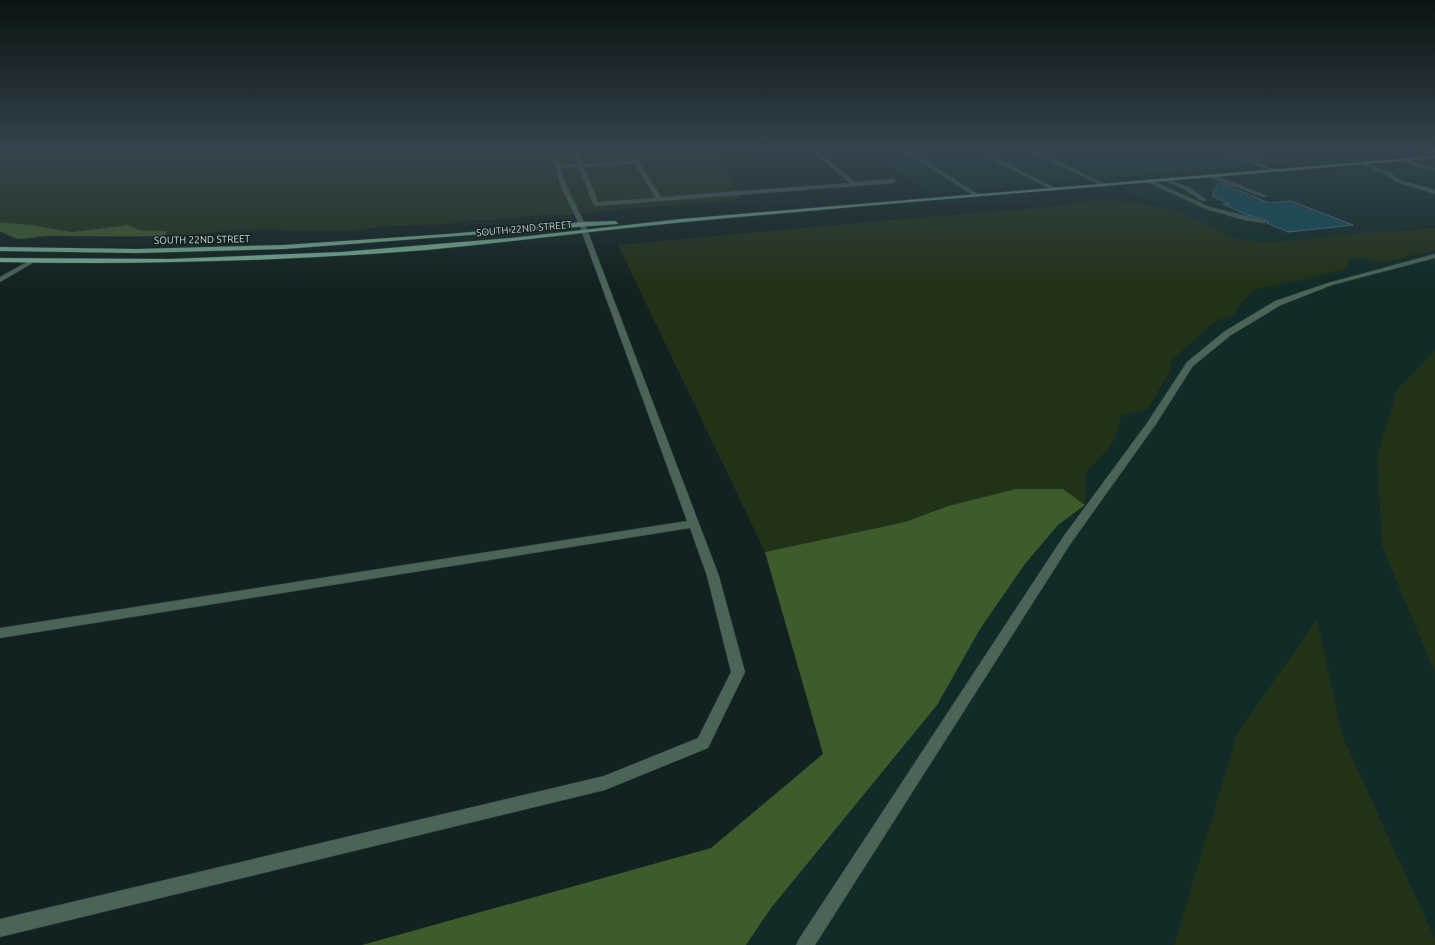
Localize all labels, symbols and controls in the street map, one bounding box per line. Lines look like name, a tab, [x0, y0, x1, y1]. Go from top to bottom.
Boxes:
street label: SOUTH 22ND STREET	[476, 219, 573, 238]
street label: SOUTH 22ND STREET	[154, 233, 251, 246]

